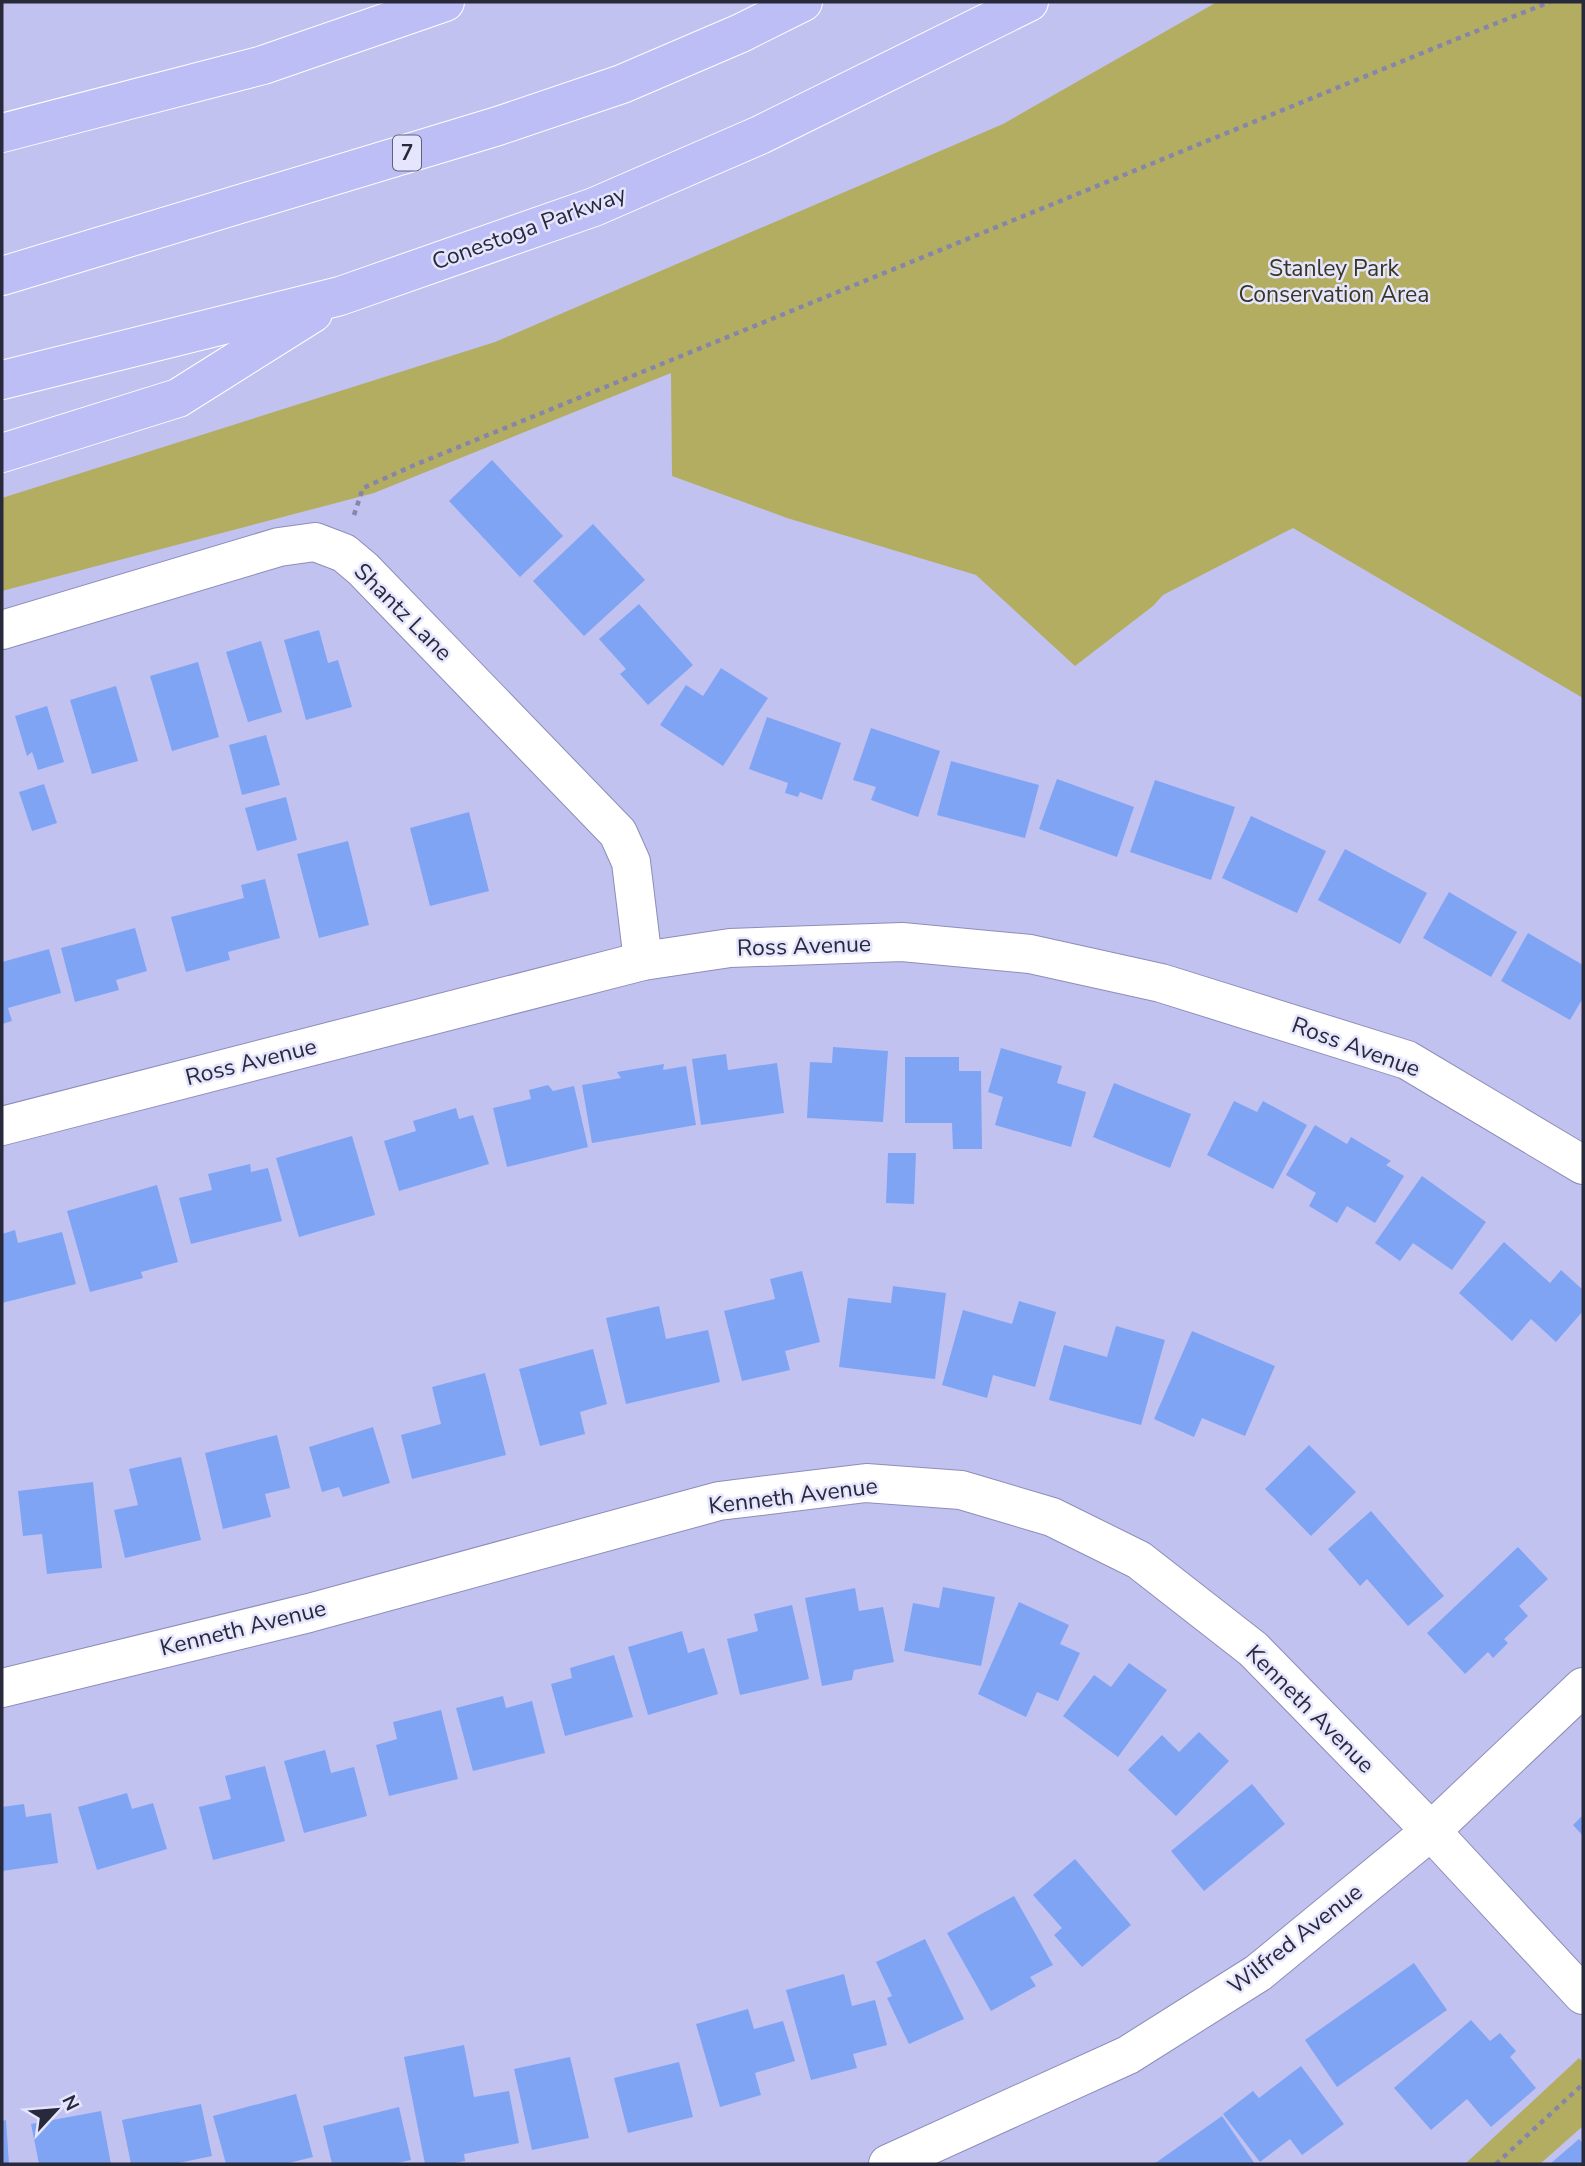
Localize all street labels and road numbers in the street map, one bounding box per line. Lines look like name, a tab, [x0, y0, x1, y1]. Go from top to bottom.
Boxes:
road number: 7	[393, 136, 421, 170]
street label: Conestoga Parkway	[428, 178, 631, 278]
street label: Shantz Lane	[347, 556, 459, 668]
street label: Ross Avenue	[736, 928, 872, 964]
street label: Ross Avenue	[1288, 1009, 1424, 1085]
street label: Ross Avenue	[182, 1031, 320, 1093]
street label: Kenneth Avenue	[707, 1470, 879, 1522]
street label: Kenneth Avenue	[157, 1592, 329, 1664]
street label: Kenneth Avenue	[1239, 1638, 1381, 1780]
street label: Wilfred Avenue	[1221, 1877, 1369, 2001]

